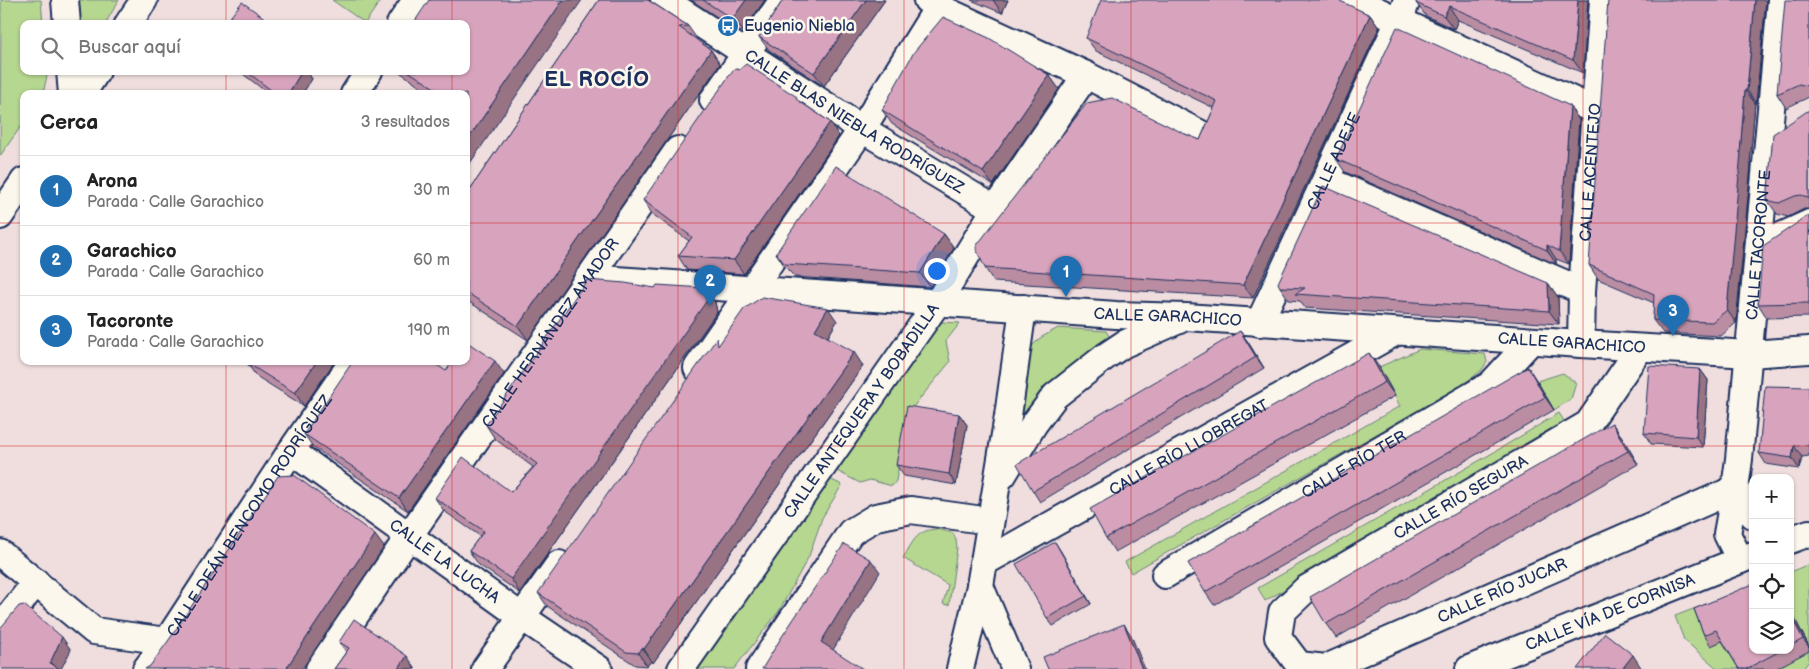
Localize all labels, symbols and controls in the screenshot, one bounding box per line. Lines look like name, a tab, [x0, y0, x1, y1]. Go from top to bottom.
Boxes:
bus stop icon: Eugenio Niebla	[716, 14, 740, 38]
place label: Eugenio Niebla	[744, 17, 855, 36]
search box	[20, 20, 470, 75]
icon: search	[38, 34, 66, 62]
text: Buscar aquí	[78, 36, 181, 59]
street label: CALLE BLAS NIEBLA RODRÍGUEZ	[741, 46, 968, 198]
district label: EL ROCÍO	[544, 65, 650, 92]
street label: CALLE ACENTEJO	[1576, 103, 1605, 242]
text: Cerca	[40, 110, 98, 135]
street label: CALLE ADEJE	[1303, 110, 1365, 213]
text: 3 resultados	[361, 113, 450, 132]
street label: CALLE TACORONTE	[1742, 169, 1775, 321]
text: Arona	[87, 170, 138, 193]
text: 1	[53, 181, 59, 200]
text: 30 m	[413, 181, 450, 200]
text: Parada · Calle Garachico	[87, 193, 264, 212]
street label: CALLE HERNÁNDEZ AMADOR	[478, 234, 623, 432]
text: Garachico	[87, 240, 177, 263]
text: 2	[51, 251, 61, 270]
text: 60 m	[413, 251, 450, 270]
pin: 1	[1050, 256, 1082, 297]
your location	[924, 258, 950, 284]
text: Parada · Calle Garachico	[87, 263, 264, 282]
pin: 2	[694, 265, 726, 306]
pin: 3	[1657, 295, 1689, 336]
street label: CALLE ANTEQUERA Y BOBADILLA	[780, 300, 944, 522]
street label: CALLE GARACHICO	[1093, 304, 1242, 330]
text: Tacoronte	[87, 310, 173, 333]
text: 3	[51, 321, 61, 340]
text: 190 m	[408, 321, 450, 340]
street label: CALLE GARACHICO	[1497, 329, 1646, 357]
text: Parada · Calle Garachico	[87, 333, 264, 352]
street label: CALLE DEÁN BENCOMO RODRÍGUEZ	[163, 391, 336, 640]
street label: CALLE RÍO LLOBREGAT	[1106, 395, 1272, 500]
street label: CALLE RÍO TER	[1298, 426, 1410, 503]
street label: CALLE RÍO SEGURA	[1390, 450, 1532, 544]
map controls	[1749, 474, 1794, 654]
button: +	[1749, 474, 1794, 519]
street label: CALLE LA LUCHA	[386, 515, 504, 608]
button: −	[1749, 519, 1794, 564]
street label: CALLE RÍO JUCAR	[1435, 554, 1570, 627]
button: locate	[1749, 564, 1794, 609]
street label: CALLE VÍA DE CORNISA	[1523, 570, 1698, 655]
button: layers	[1749, 609, 1794, 654]

